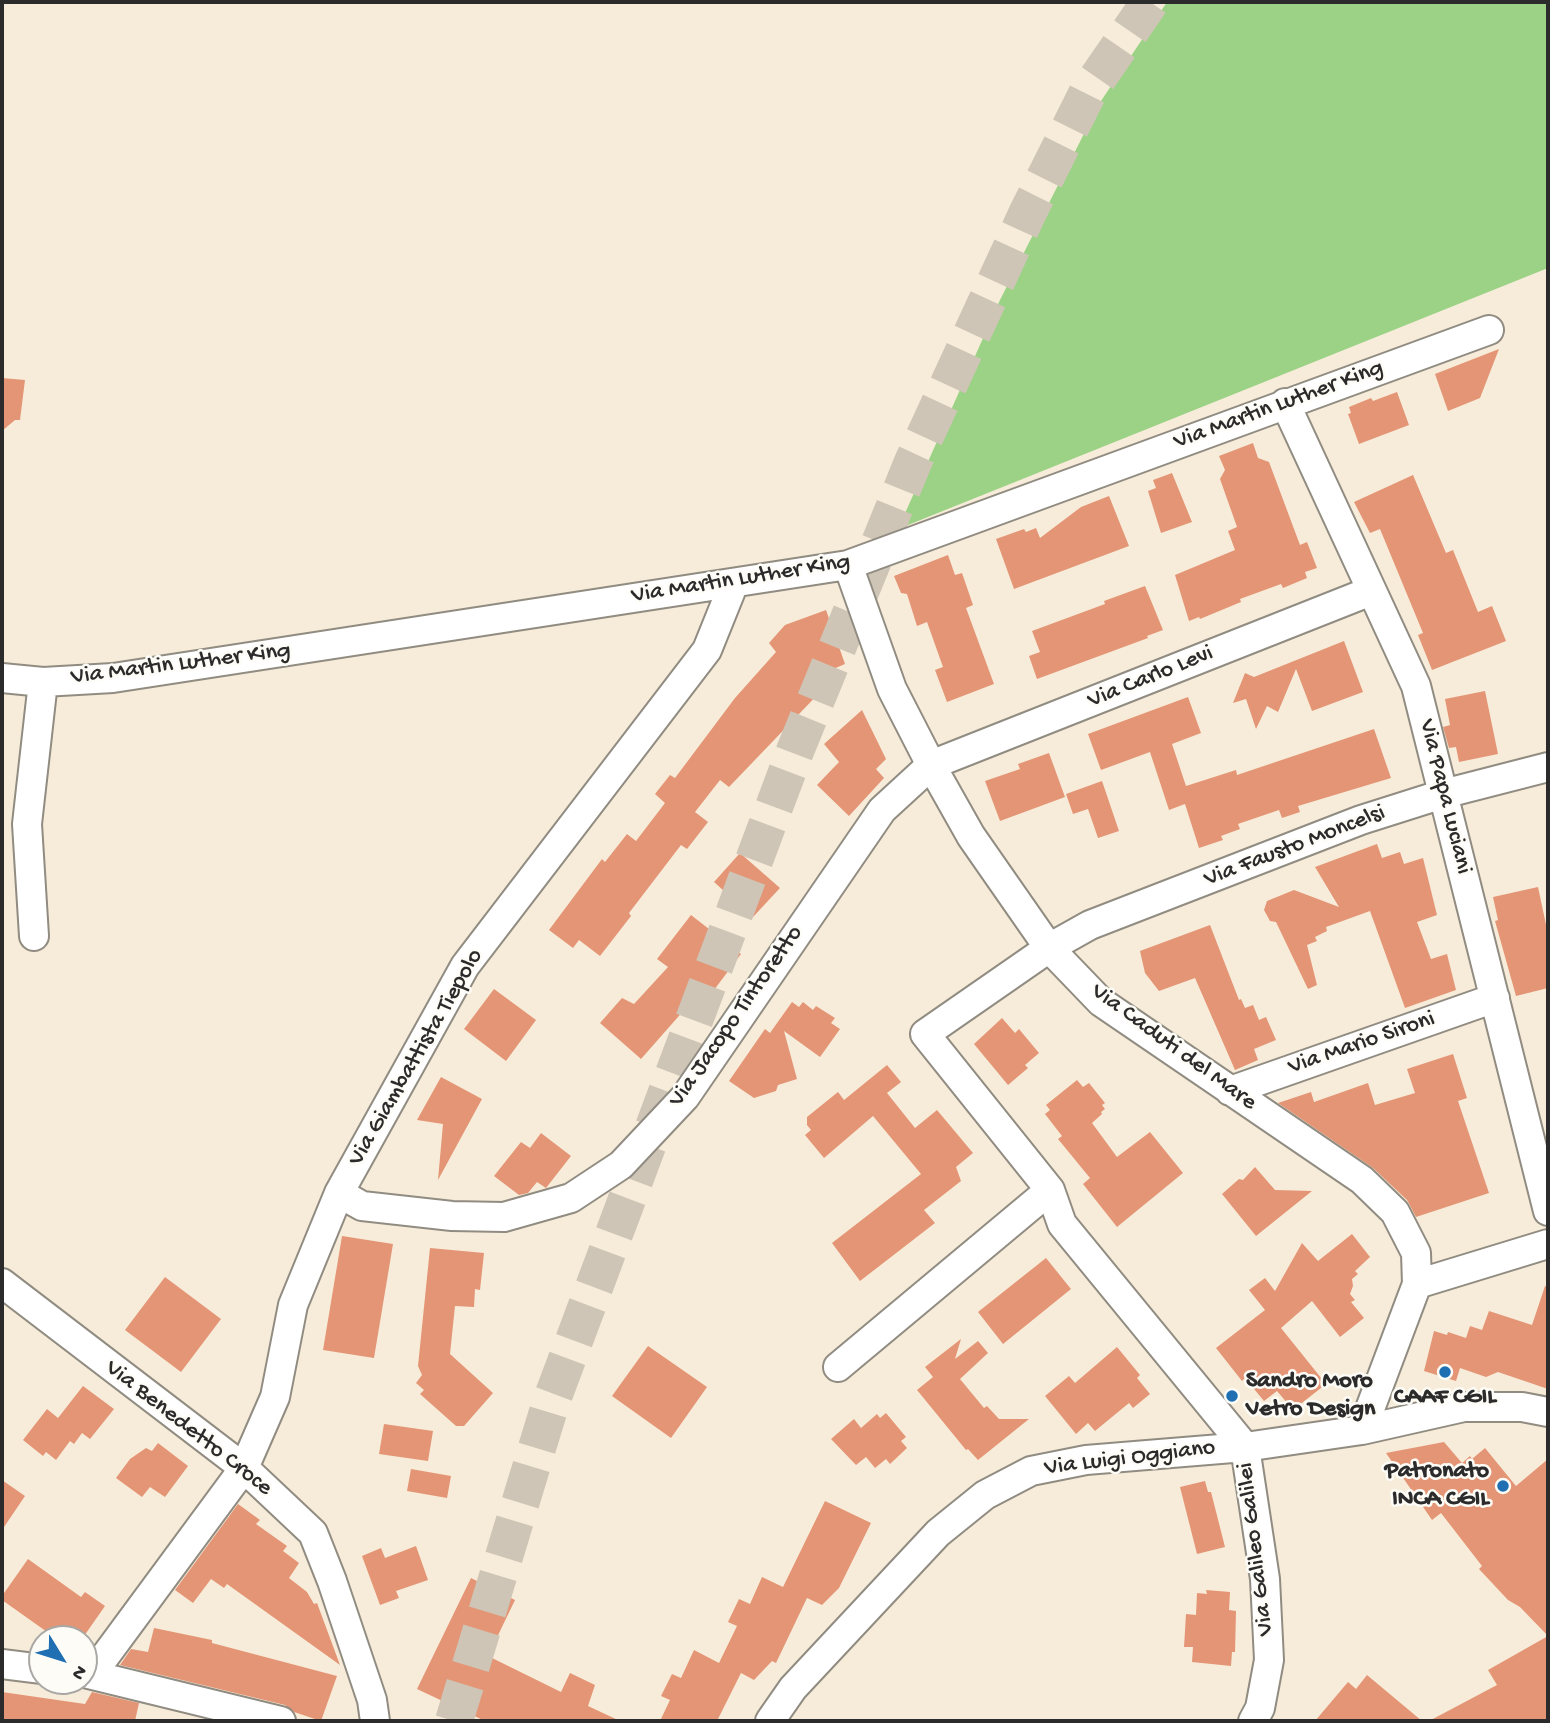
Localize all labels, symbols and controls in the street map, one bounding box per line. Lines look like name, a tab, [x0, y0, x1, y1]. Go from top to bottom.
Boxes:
street label: Via Martin Luther King	[1170, 355, 1388, 457]
street label: Via Martin Luther King	[630, 548, 852, 612]
street label: Via Martin Luther King	[70, 637, 292, 693]
street label: Via Carlo Levi	[1084, 640, 1218, 716]
street label: Via Papa Luciani	[1411, 717, 1477, 877]
street label: Via Fausto Moncelsi	[1200, 799, 1390, 895]
street label: Via Jacopo Tintoretto	[663, 921, 811, 1113]
street label: Via Giambattista Tiepolo	[343, 944, 491, 1172]
street label: Via Caduti del Mare	[1084, 978, 1262, 1118]
street label: Via Mario Sironi	[1285, 1005, 1439, 1083]
street label: Via Benedetto Croce	[98, 1355, 278, 1503]
marker: CAAF CGIL	[1437, 1364, 1453, 1380]
place label: Sandro Moro Vetro Design	[1246, 1368, 1375, 1424]
place label: CAAF CGIL	[1394, 1384, 1496, 1412]
marker: Sandro Moro Vetro Design	[1224, 1388, 1240, 1404]
street label: Via Luigi Oggiano	[1043, 1434, 1217, 1484]
place label: Patronato INCA CGIL	[1385, 1458, 1489, 1514]
street label: Via Galileo Galilei	[1232, 1461, 1282, 1637]
marker: Patronato INCA CGIL	[1495, 1478, 1511, 1494]
north arrow	[28, 1625, 98, 1695]
text: N	[65, 1660, 91, 1684]

